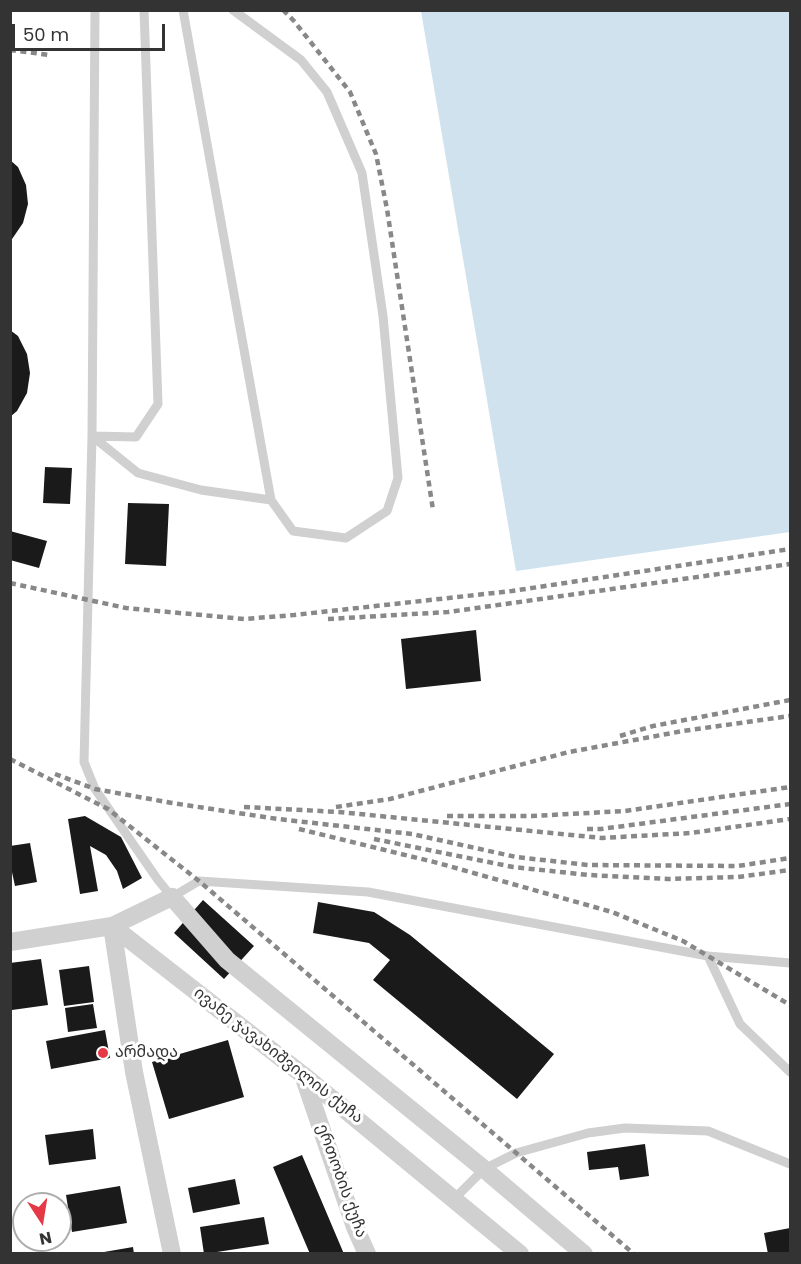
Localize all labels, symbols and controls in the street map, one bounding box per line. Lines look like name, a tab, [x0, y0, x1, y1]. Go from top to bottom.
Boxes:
scale bar	[15, 12, 168, 50]
text: 50 m	[23, 22, 69, 47]
street label: ივანე ჯავახიშვილის ქუჩა	[189, 984, 367, 1128]
place label: არმადა	[115, 1043, 178, 1063]
marker: არმადა	[96, 1046, 110, 1060]
street label: ერთობის ქუჩა	[312, 1122, 370, 1240]
north arrow	[12, 1192, 72, 1252]
text: N	[37, 1226, 54, 1251]

